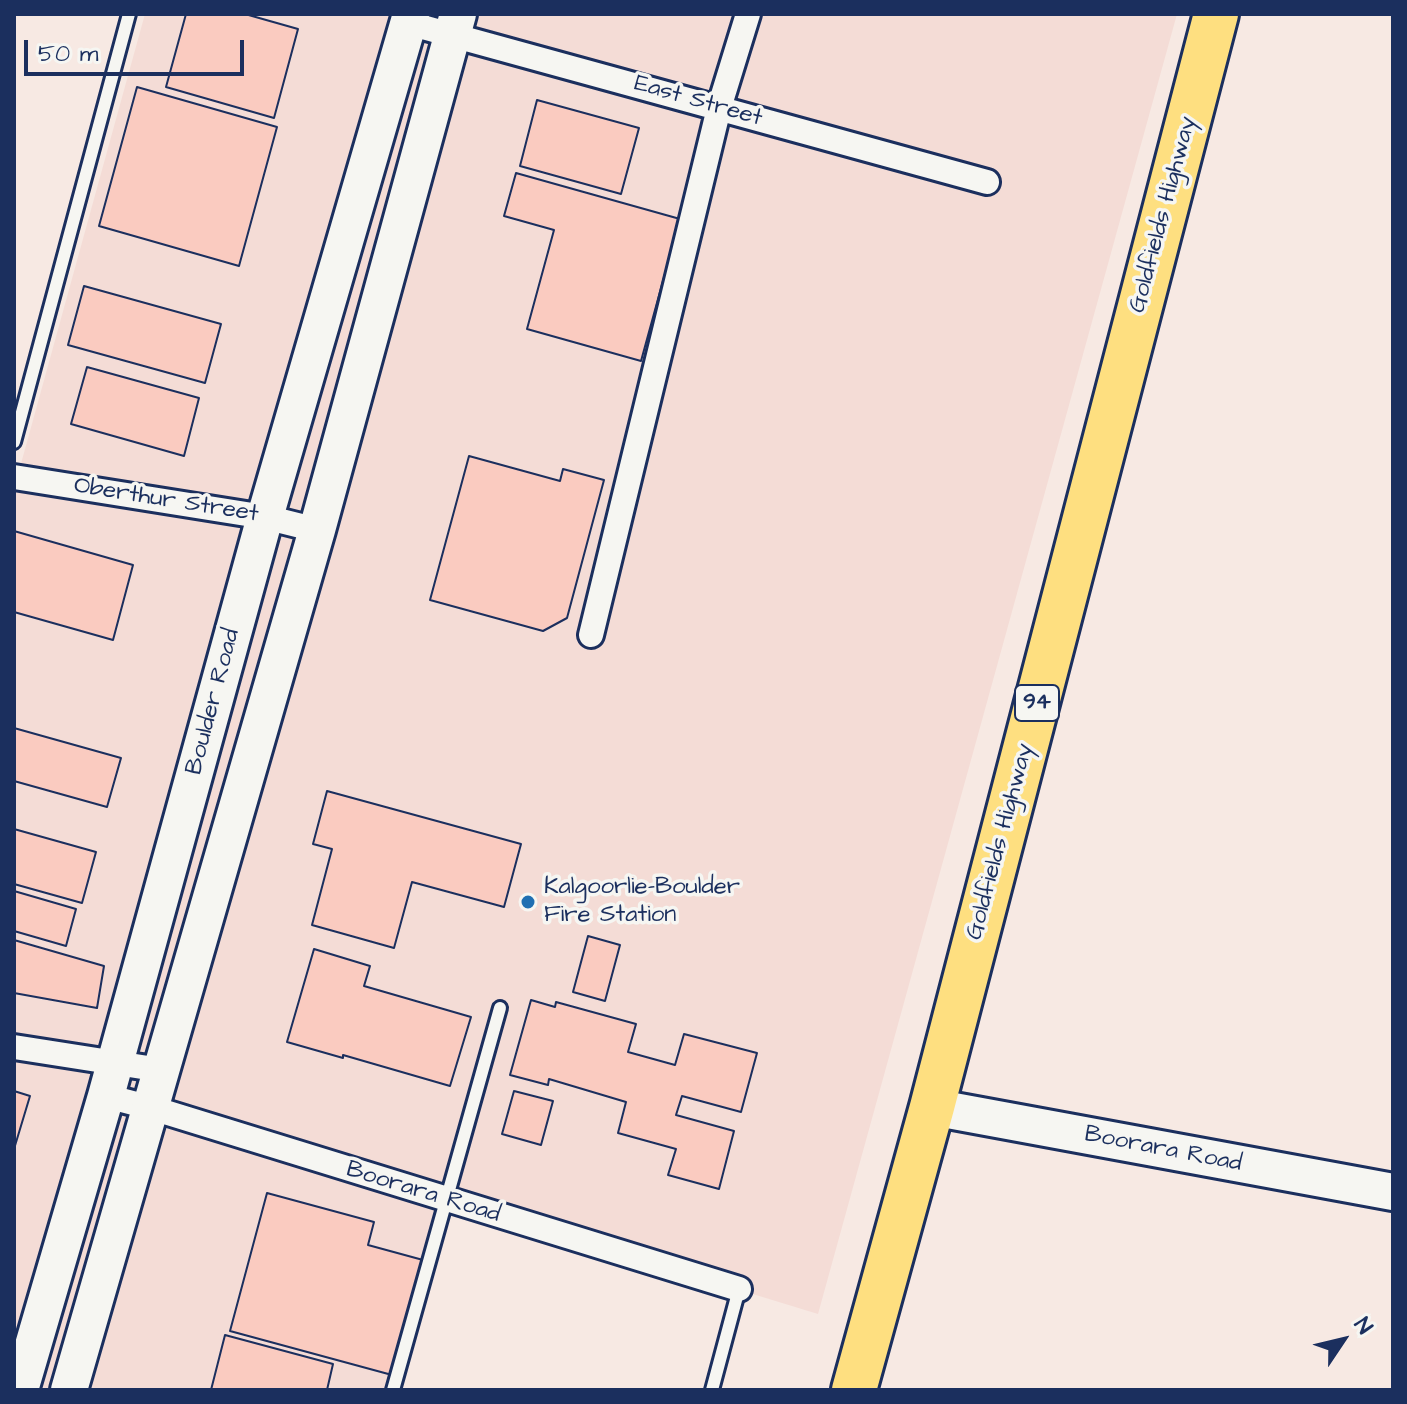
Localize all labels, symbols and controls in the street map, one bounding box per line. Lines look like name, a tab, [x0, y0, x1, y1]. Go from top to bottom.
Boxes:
scale bar	[28, 24, 248, 74]
text: 50 m	[38, 37, 98, 71]
street label: East Street	[631, 70, 765, 134]
street label: Goldfields Highway	[1124, 114, 1204, 316]
street label: Oberthur Street	[72, 472, 260, 530]
street label: Boulder Road	[181, 626, 247, 778]
road number: 94	[1015, 685, 1059, 721]
street label: Goldfields Highway	[961, 741, 1041, 943]
place label: Kalgoorlie-Boulder Fire Station	[544, 874, 740, 930]
marker: Kalgoorlie-Boulder Fire Station	[519, 893, 537, 911]
street label: Boorara Road	[1082, 1121, 1244, 1179]
street label: Boorara Road	[342, 1156, 504, 1230]
north arrow	[1303, 1300, 1383, 1380]
text: N	[1346, 1311, 1380, 1340]

